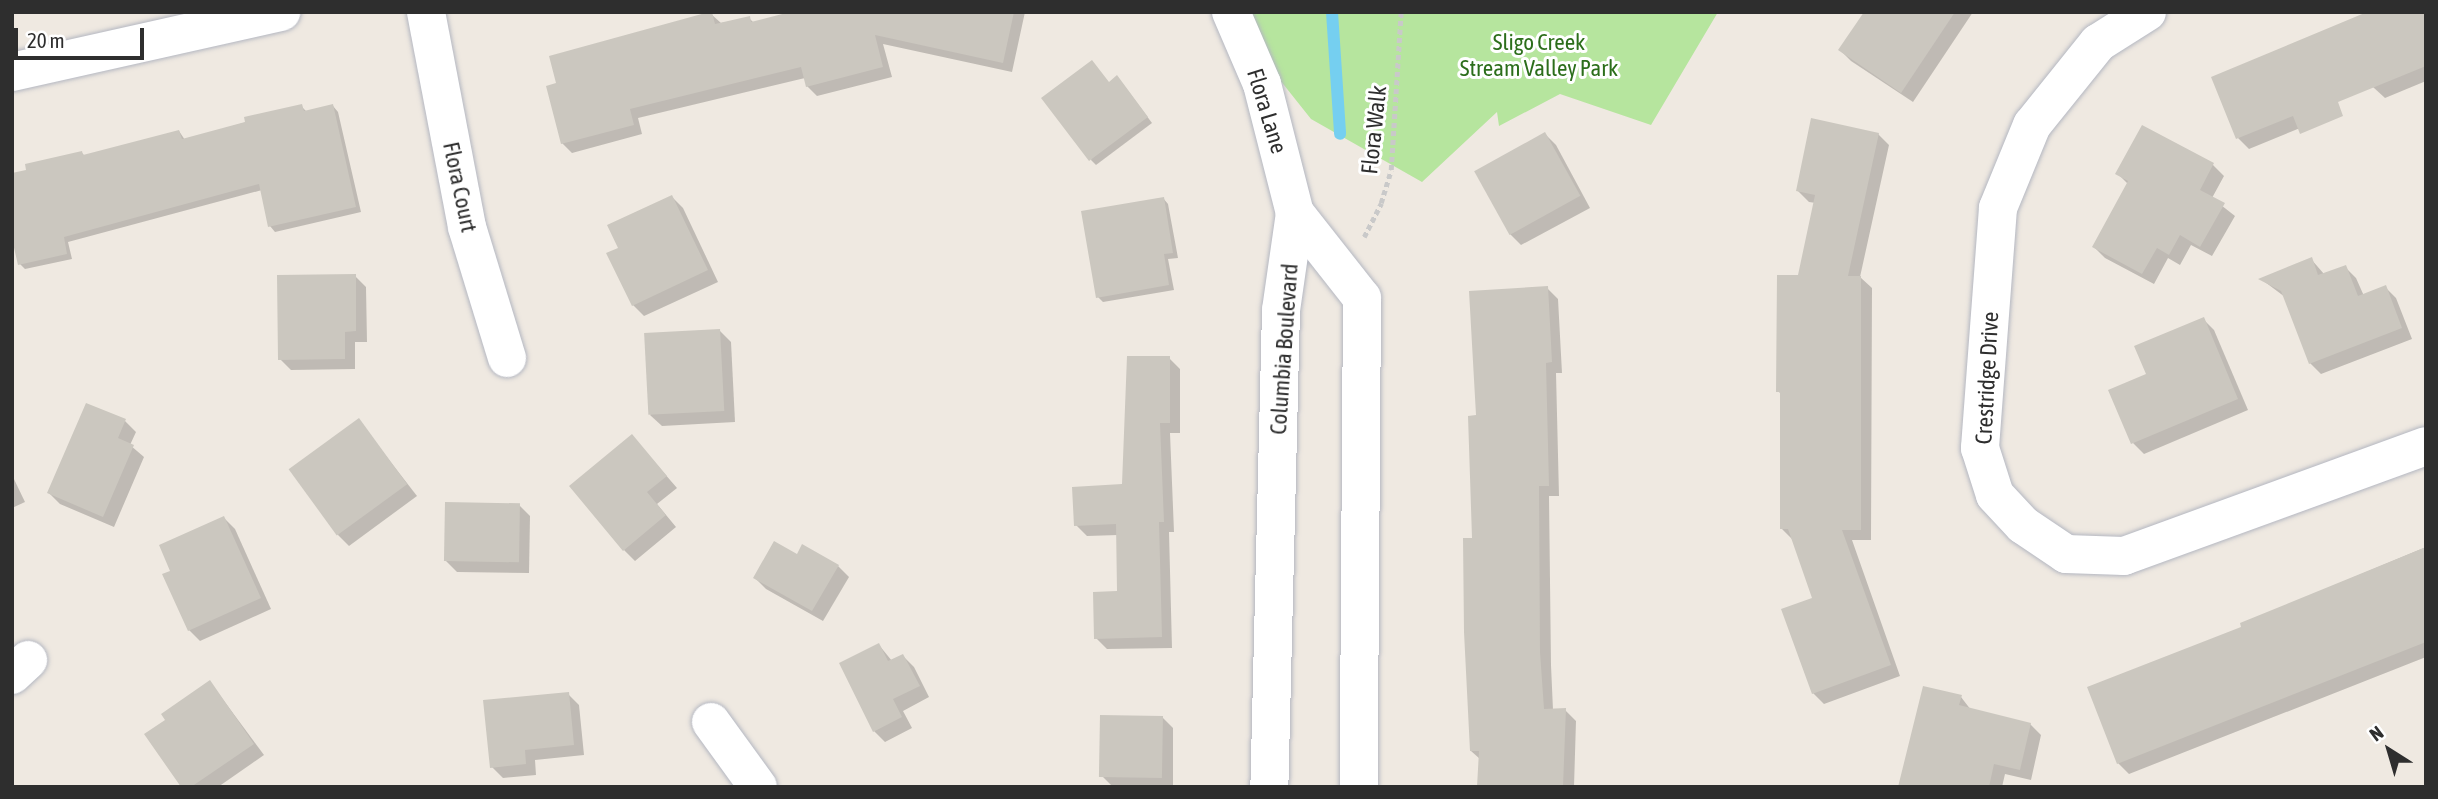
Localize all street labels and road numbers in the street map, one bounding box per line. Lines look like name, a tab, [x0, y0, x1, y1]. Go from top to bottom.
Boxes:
street label: Flora Lane	[1241, 65, 1293, 157]
street label: Flora Walk	[1356, 84, 1392, 176]
street label: Flora Court	[437, 139, 483, 235]
street label: Columbia Boulevard	[1264, 263, 1304, 435]
street label: Crestridge Drive	[1970, 311, 2004, 445]

